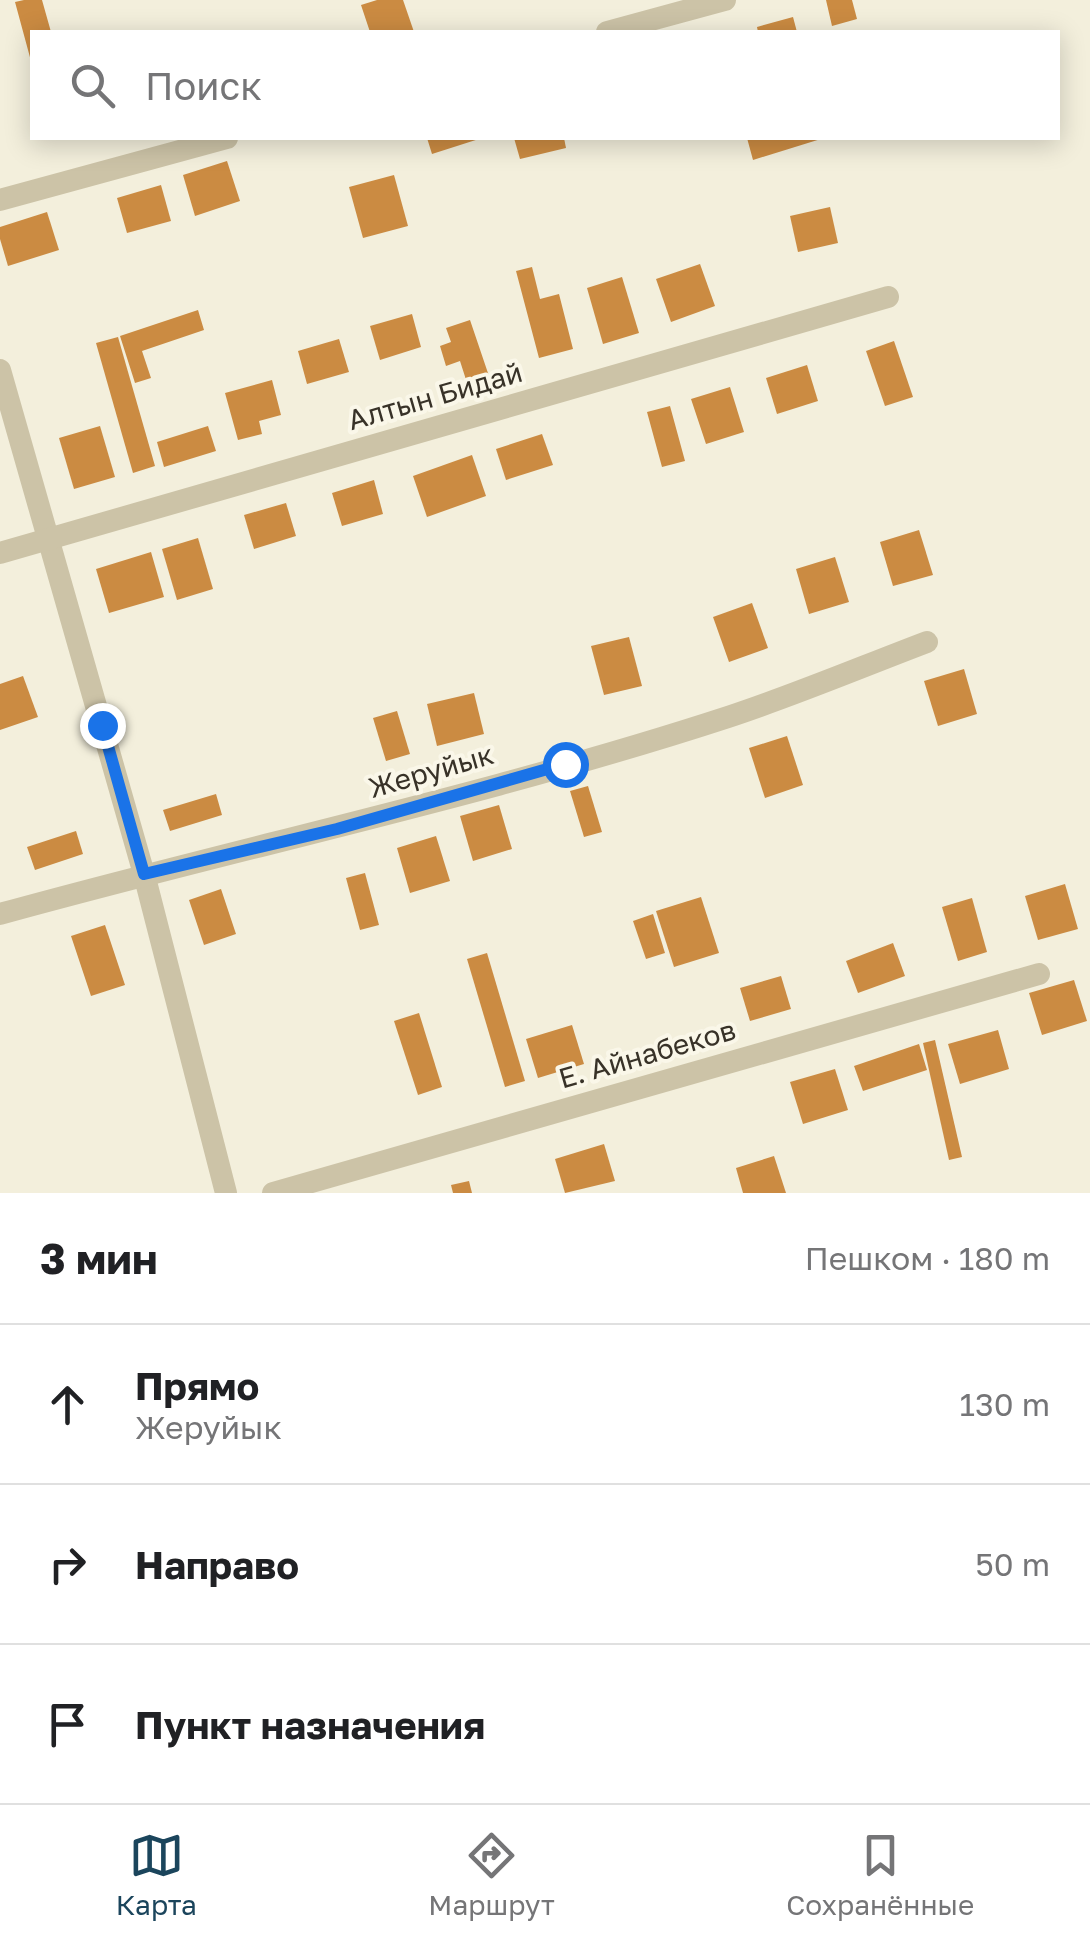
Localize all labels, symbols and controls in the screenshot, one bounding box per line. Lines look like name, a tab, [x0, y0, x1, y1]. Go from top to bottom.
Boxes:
search box	[30, 30, 1060, 140]
icon: search	[65, 58, 120, 113]
text: Поиск	[145, 63, 262, 108]
street label: Алтын Бидай	[344, 355, 526, 436]
route end	[80, 703, 126, 749]
street label: Жеруйык	[365, 737, 497, 804]
route start	[543, 742, 589, 788]
street label: Е. Айнабеков	[555, 1013, 739, 1095]
text: 3 мин	[40, 1233, 158, 1283]
text: Пешком · 180 m	[805, 1239, 1050, 1277]
text: Прямо	[135, 1363, 259, 1408]
icon: ahead	[40, 1377, 95, 1432]
text: 130 m	[960, 1385, 1050, 1423]
text: Жеруйык	[135, 1408, 282, 1446]
icon: right	[40, 1537, 95, 1592]
text: Направо	[135, 1542, 299, 1587]
text: 50 m	[975, 1545, 1050, 1583]
icon: arrive	[40, 1697, 95, 1752]
text: Пункт назначения	[135, 1702, 485, 1747]
tab: Карта	[116, 1828, 197, 1921]
tab: Маршрут	[428, 1828, 555, 1921]
tab: Сохранённые	[786, 1828, 974, 1921]

